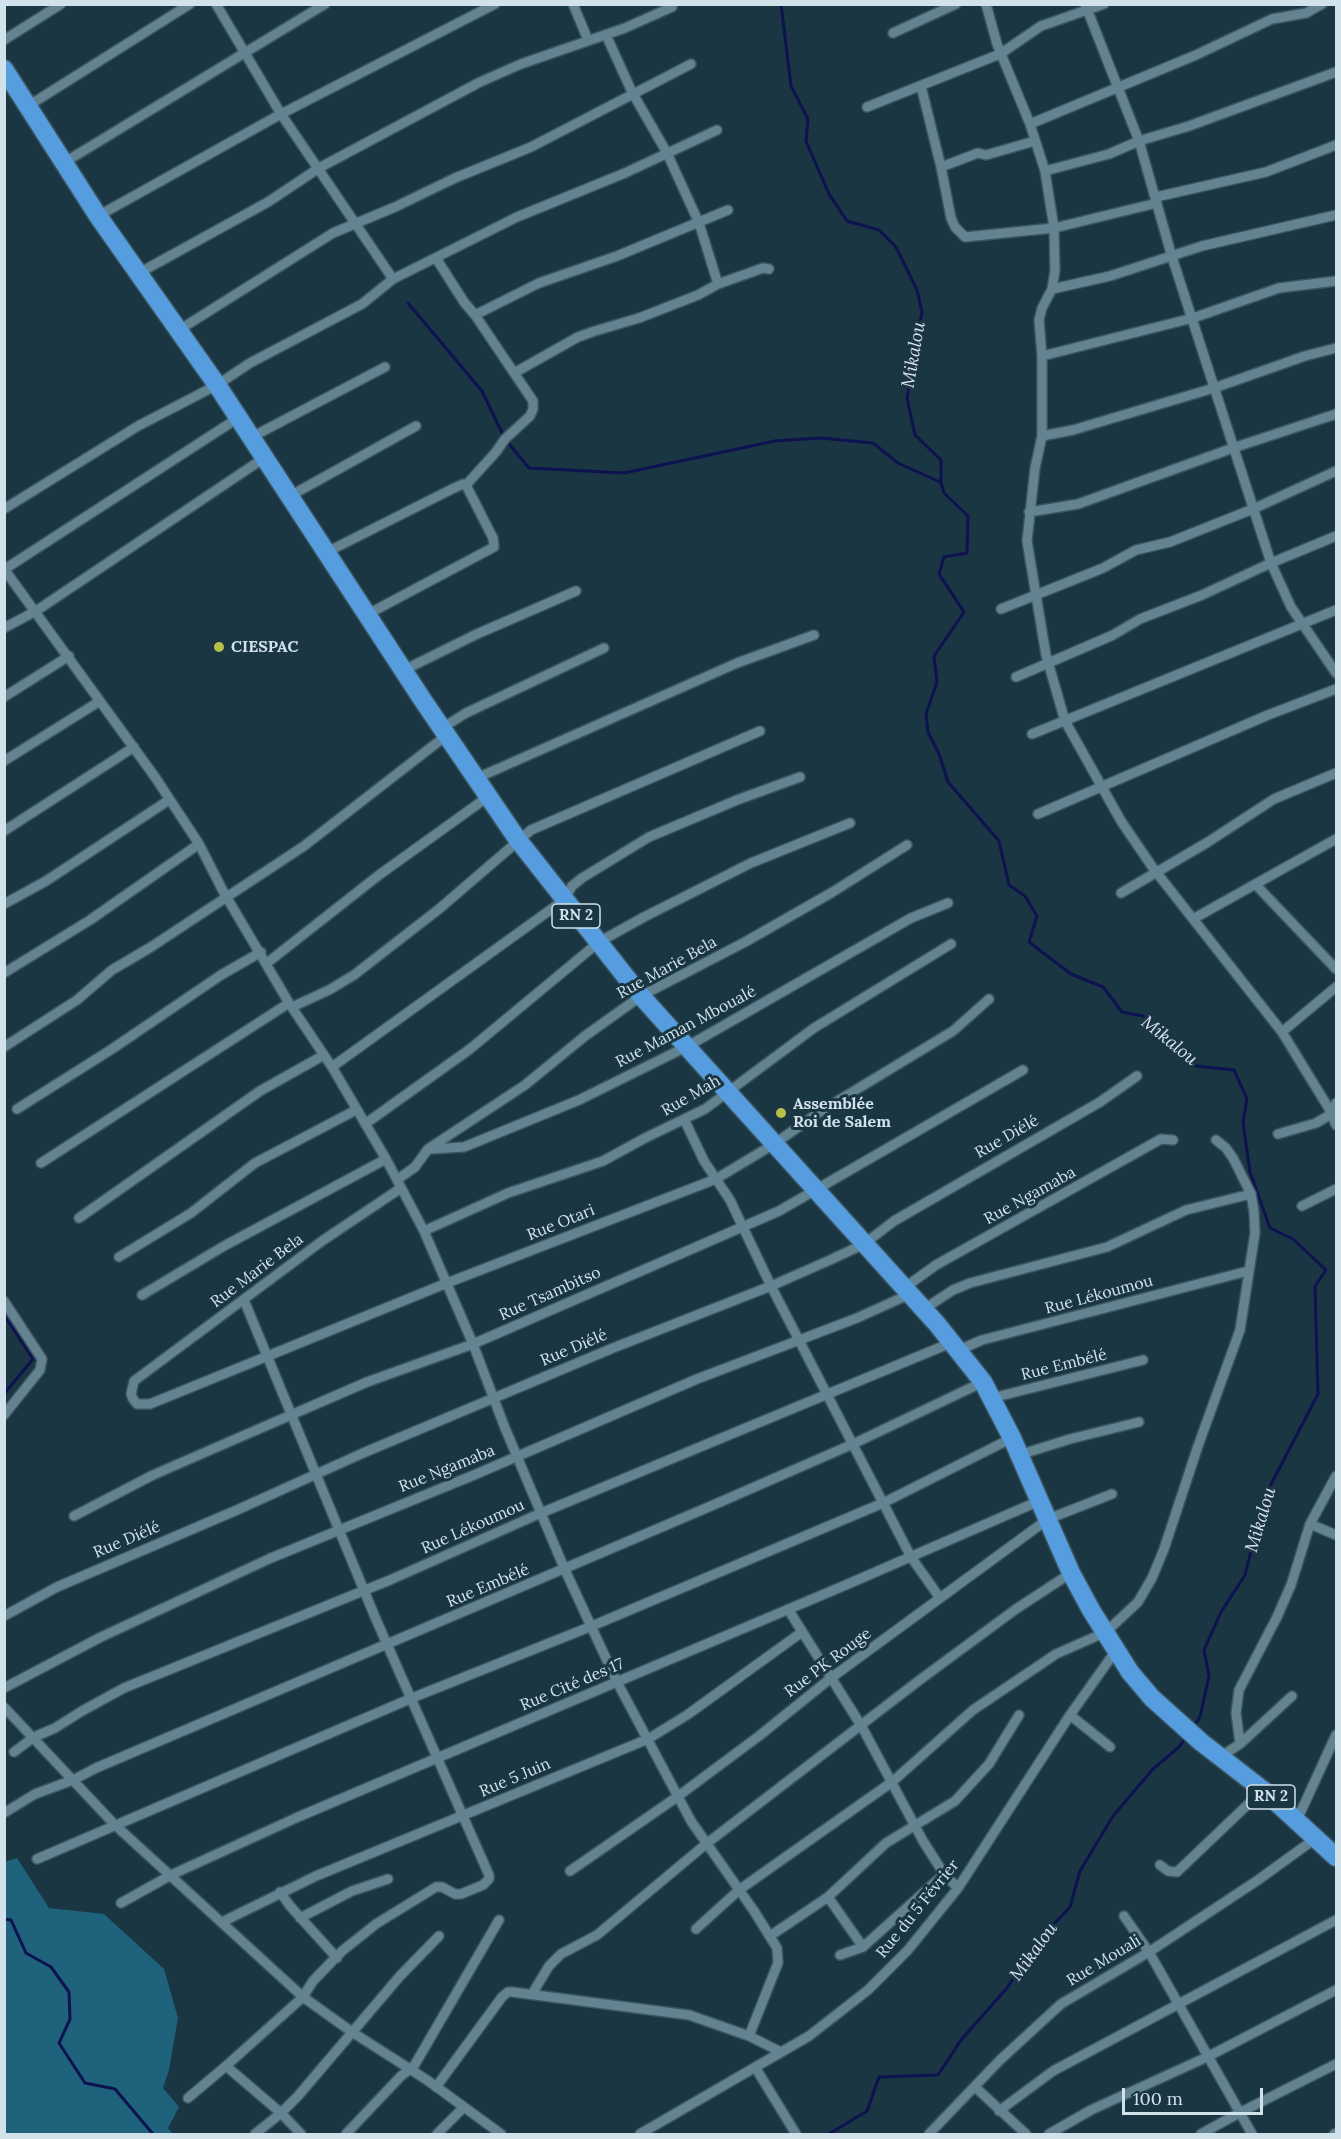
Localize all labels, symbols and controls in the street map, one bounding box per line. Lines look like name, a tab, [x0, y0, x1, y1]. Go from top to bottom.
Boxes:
water label: Mikalou	[898, 320, 930, 390]
place label: CIESPAC	[231, 637, 298, 657]
marker: CIESPAC	[212, 640, 226, 654]
road number: RN 2	[552, 904, 600, 928]
street label: Rue Marie Bela	[614, 933, 720, 1003]
street label: Rue Maman Mboualé	[613, 982, 759, 1072]
water label: Mikalou	[1136, 1012, 1202, 1070]
street label: Rue Mah	[658, 1071, 724, 1121]
place label: Assemblée Roi de Salem	[793, 1094, 891, 1132]
marker: Assemblée Roi de Salem	[774, 1106, 788, 1120]
street label: Rue Diélé	[972, 1111, 1042, 1163]
street label: Rue Ngamaba	[981, 1163, 1079, 1229]
street label: Rue Otari	[524, 1201, 598, 1245]
street label: Rue Marie Bela	[207, 1230, 307, 1312]
street label: Rue Tsambitso	[496, 1263, 604, 1325]
street label: Rue Lékoumou	[1043, 1271, 1155, 1319]
street label: Rue Diélé	[538, 1325, 610, 1371]
street label: Rue Embélé	[1019, 1345, 1109, 1385]
street label: Rue Ngamaba	[396, 1441, 498, 1497]
water label: Mikalou	[1241, 1485, 1281, 1555]
street label: Rue Lékoumou	[418, 1496, 528, 1558]
street label: Rue Diélé	[91, 1517, 163, 1563]
street label: Rue Embélé	[444, 1560, 532, 1612]
street label: Rue PK Rouge	[781, 1624, 875, 1702]
street label: Rue Cité des 17	[517, 1655, 627, 1715]
street label: Rue 5 Juin	[477, 1754, 553, 1802]
road number: RN 2	[1247, 1785, 1295, 1809]
street label: Rue du 5 Février	[872, 1856, 964, 1962]
water label: Mikalou	[1006, 1919, 1062, 1985]
street label: Rue Mouali	[1063, 1931, 1145, 1991]
scale bar	[1125, 2076, 1266, 2114]
text: 100 m	[1133, 2087, 1183, 2110]

